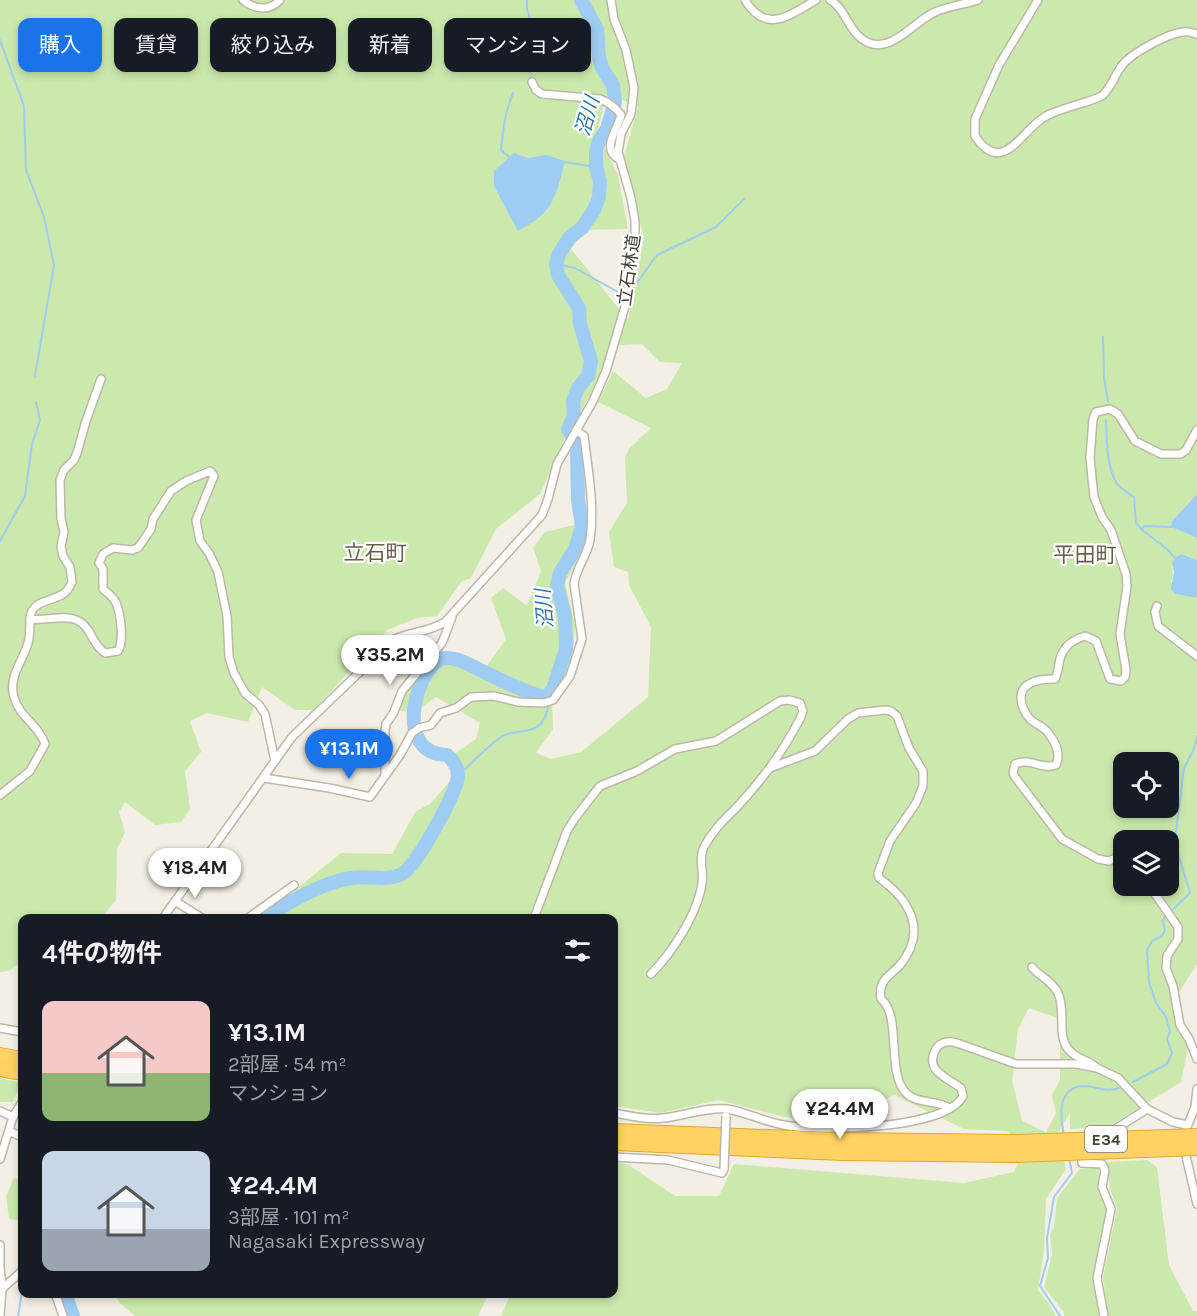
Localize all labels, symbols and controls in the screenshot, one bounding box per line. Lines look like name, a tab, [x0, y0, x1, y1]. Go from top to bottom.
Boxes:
chip: 購入	[18, 18, 102, 72]
chip: 賃貸	[114, 18, 198, 72]
chip: 絞り込み	[210, 18, 336, 72]
chip: 新着	[348, 18, 432, 72]
chip: マンション	[444, 18, 591, 72]
water label: 沼川	[571, 92, 605, 139]
street label: 立石林道	[613, 233, 645, 307]
district label: 立石町	[344, 541, 407, 565]
district label: 平田町	[1054, 543, 1117, 567]
water label: 沼川	[531, 586, 558, 630]
pin: ¥35.2M	[341, 635, 439, 686]
text: ¥35.2M	[355, 643, 425, 666]
pin: ¥13.1M	[300, 729, 398, 780]
text: ¥13.1M	[319, 737, 379, 760]
map controls	[1113, 752, 1179, 896]
button: locate	[1113, 752, 1179, 818]
button: layers	[1113, 830, 1179, 896]
pin: ¥18.4M	[146, 848, 244, 899]
text: ¥18.4M	[162, 856, 228, 879]
icon: filters	[561, 934, 594, 967]
text: 4件の物件	[42, 938, 161, 969]
text: ¥13.1M	[228, 1017, 306, 1048]
icon: home	[90, 1025, 162, 1097]
text: 2部屋 · 54 m²	[228, 1053, 347, 1076]
text: マンション	[228, 1082, 328, 1105]
pin: ¥24.4M	[791, 1089, 889, 1140]
text: ¥24.4M	[805, 1097, 875, 1120]
road number: E34	[1085, 1126, 1127, 1152]
text: ¥24.4M	[228, 1170, 318, 1201]
icon: home	[90, 1175, 162, 1247]
text: 3部屋 · 101 m²	[228, 1206, 349, 1229]
text: Nagasaki Expressway	[228, 1230, 425, 1253]

